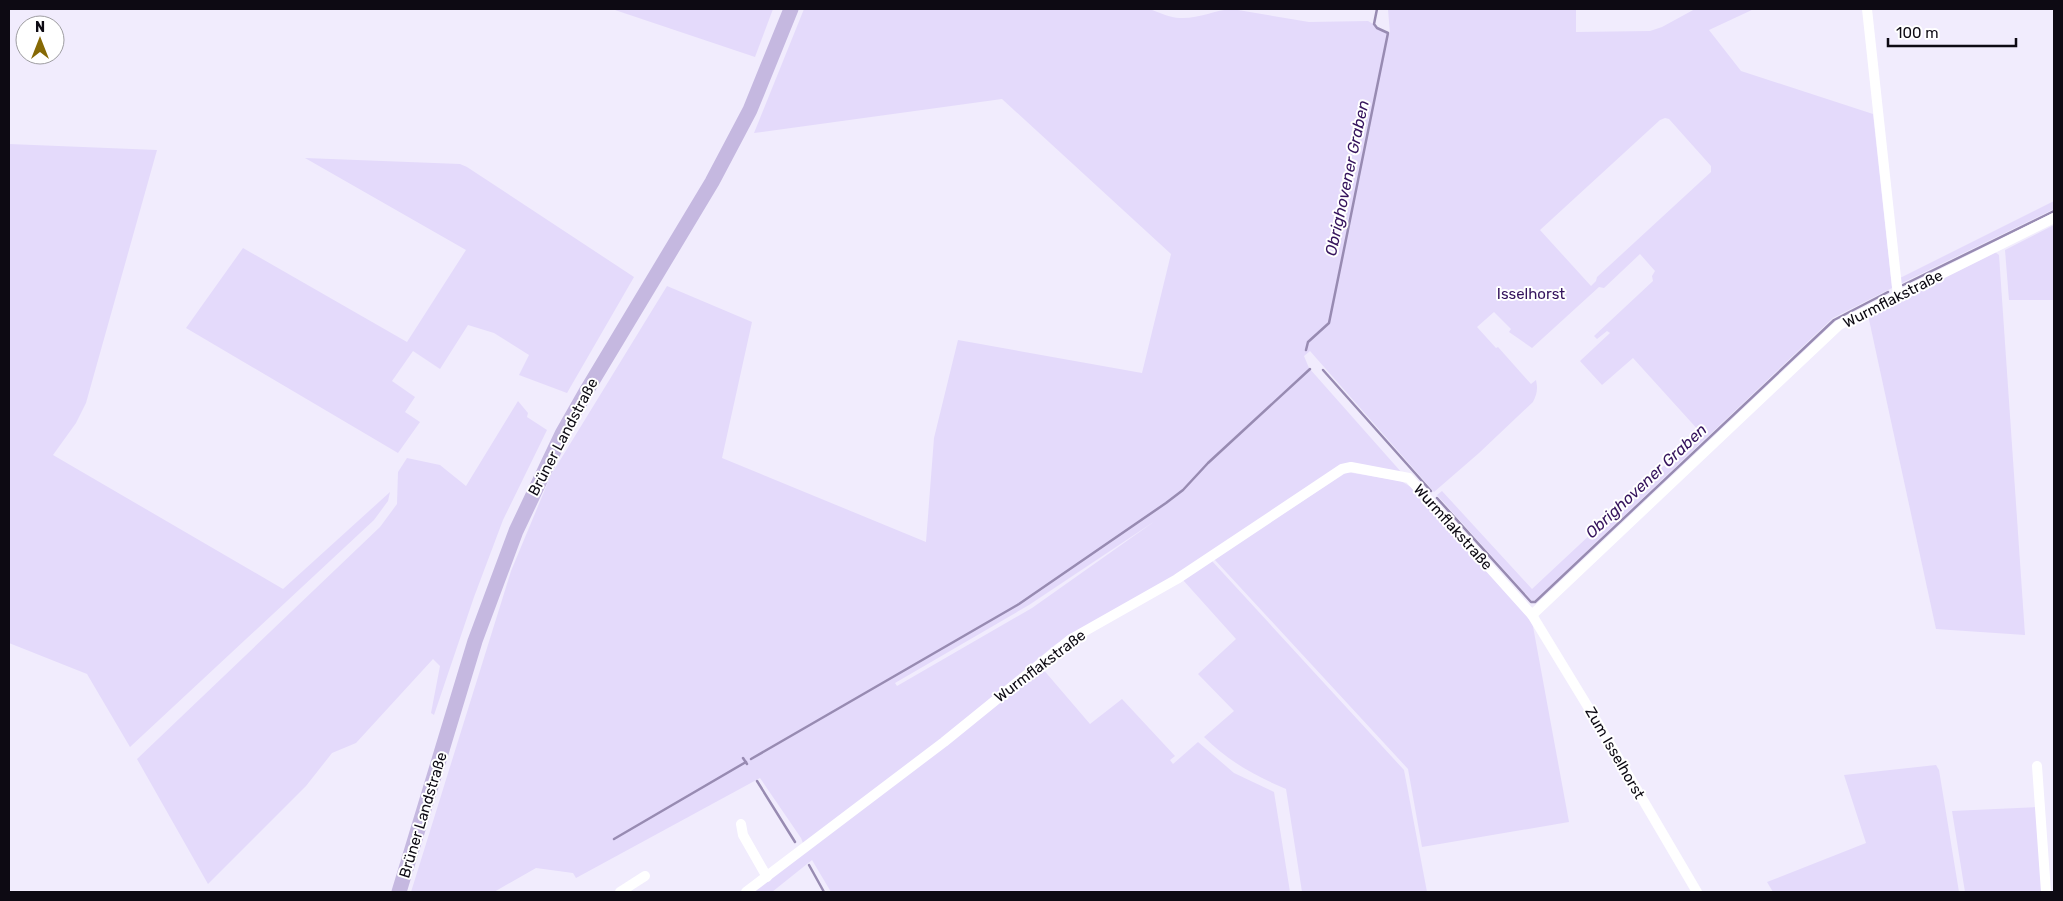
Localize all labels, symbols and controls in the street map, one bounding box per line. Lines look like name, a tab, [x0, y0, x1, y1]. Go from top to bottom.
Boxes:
north arrow	[15, 15, 65, 65]
scale bar	[1888, 15, 2016, 47]
text: N	[35, 19, 45, 36]
text: 100 m	[1896, 24, 1938, 42]
water label: Obrighovener Graben	[1321, 98, 1373, 258]
street label: Wurmflakstraße	[1840, 266, 1946, 332]
park label: Isselhorst	[1497, 285, 1565, 303]
street label: Brüner Landstraße	[524, 375, 602, 499]
water label: Obrighovener Graben	[1581, 420, 1711, 542]
street label: Wurmflakstraße	[1410, 480, 1496, 574]
street label: Wurmflakstraße	[991, 626, 1089, 706]
street label: Zum Isselhorst	[1581, 704, 1649, 802]
street label: Brüner Landstraße	[395, 750, 451, 880]

